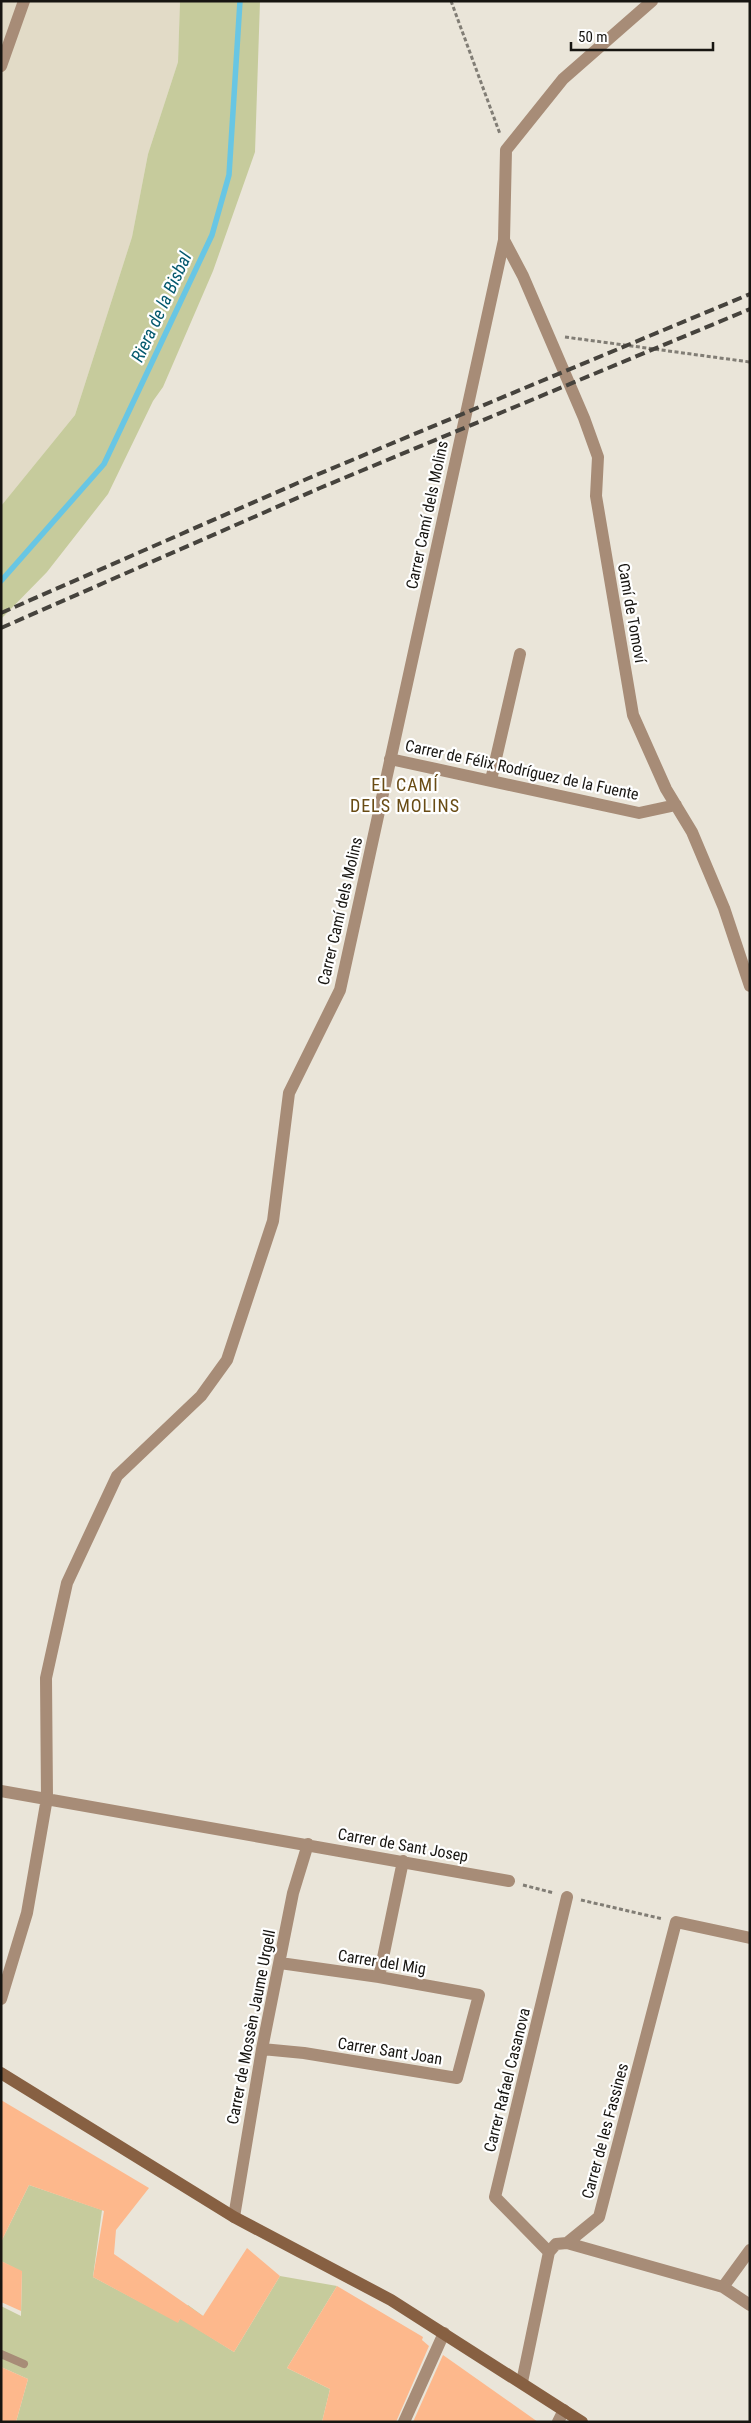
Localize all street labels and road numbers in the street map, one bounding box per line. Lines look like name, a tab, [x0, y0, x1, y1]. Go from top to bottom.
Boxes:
street label: Carrer Camí dels Molins	[402, 439, 452, 591]
street label: Camí de Tomoví	[614, 562, 650, 666]
street label: Carrer de Félix Rodríguez de la Fuente	[403, 736, 641, 804]
street label: Carrer Camí dels Molins	[314, 835, 366, 987]
street label: Carrer de Sant Josep	[336, 1824, 470, 1866]
street label: Carrer de Mossèn Jaume Urgell	[223, 1928, 279, 2126]
street label: Carrer del Mig	[337, 1946, 427, 1978]
street label: Carrer Rafael Casanova	[480, 2006, 534, 2154]
street label: Carrer Sant Joan	[336, 2033, 444, 2069]
street label: Carrer de les Fassines	[578, 2061, 632, 2201]

